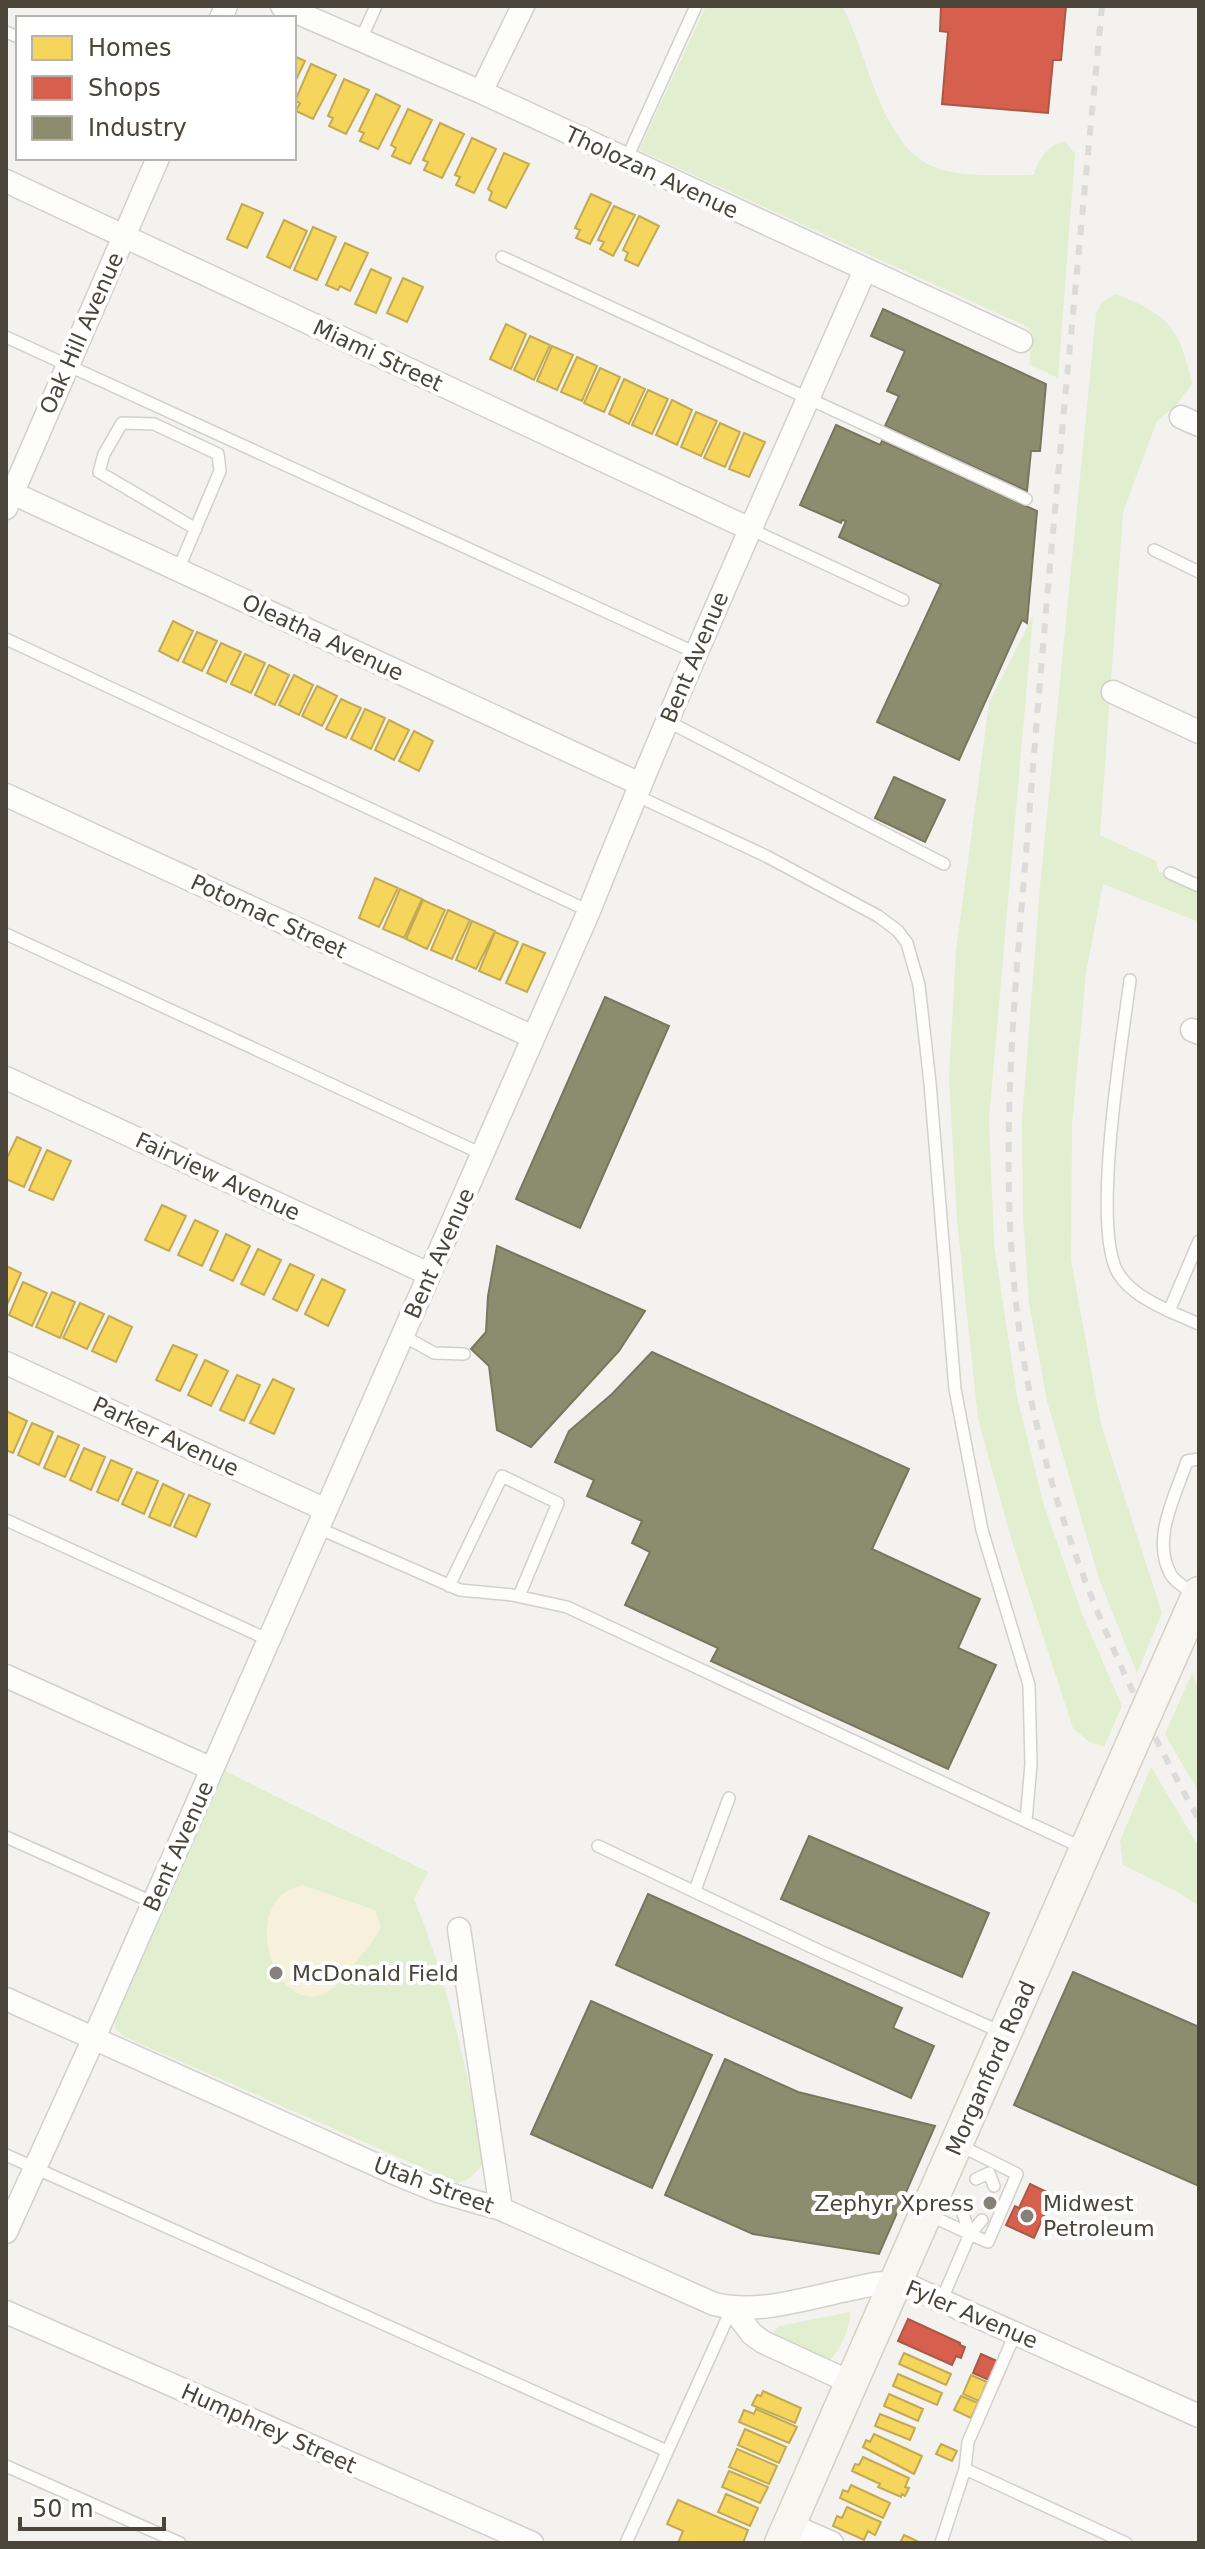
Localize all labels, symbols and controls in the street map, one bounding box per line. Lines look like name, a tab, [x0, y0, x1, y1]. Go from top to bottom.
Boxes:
legend	[16, 16, 296, 160]
text: Homes	[88, 34, 171, 62]
text: Shops	[88, 74, 161, 102]
text: Industry	[88, 114, 187, 142]
street label: Tholozan Avenue	[560, 121, 742, 224]
street label: Oak Hill Avenue	[35, 249, 128, 418]
street label: Miami Street	[309, 315, 447, 397]
street label: Bent Avenue	[656, 588, 733, 726]
street label: Oleatha Avenue	[238, 589, 407, 686]
street label: Potomac Street	[187, 869, 351, 964]
street label: Fairview Avenue	[132, 1127, 304, 1226]
street label: Bent Avenue	[400, 1184, 479, 1322]
street label: Parker Avenue	[89, 1392, 243, 1481]
street label: Bent Avenue	[139, 1777, 218, 1915]
place label: McDonald Field	[292, 1961, 459, 1986]
marker: McDonald Field	[267, 1964, 285, 1982]
street label: Morganford Road	[941, 1977, 1040, 2159]
street label: Utah Street	[370, 2152, 498, 2219]
place label: Zephyr Xpress	[814, 2191, 974, 2216]
place label: Midwest Petroleum	[1043, 2191, 1155, 2241]
marker: Zephyr Xpress	[981, 2194, 999, 2212]
marker: Midwest Petroleum	[1018, 2207, 1036, 2225]
street label: Fyler Avenue	[902, 2275, 1042, 2354]
street label: Humphrey Street	[177, 2379, 360, 2478]
scale bar	[20, 2481, 164, 2531]
text: 50 m	[32, 2495, 94, 2523]

